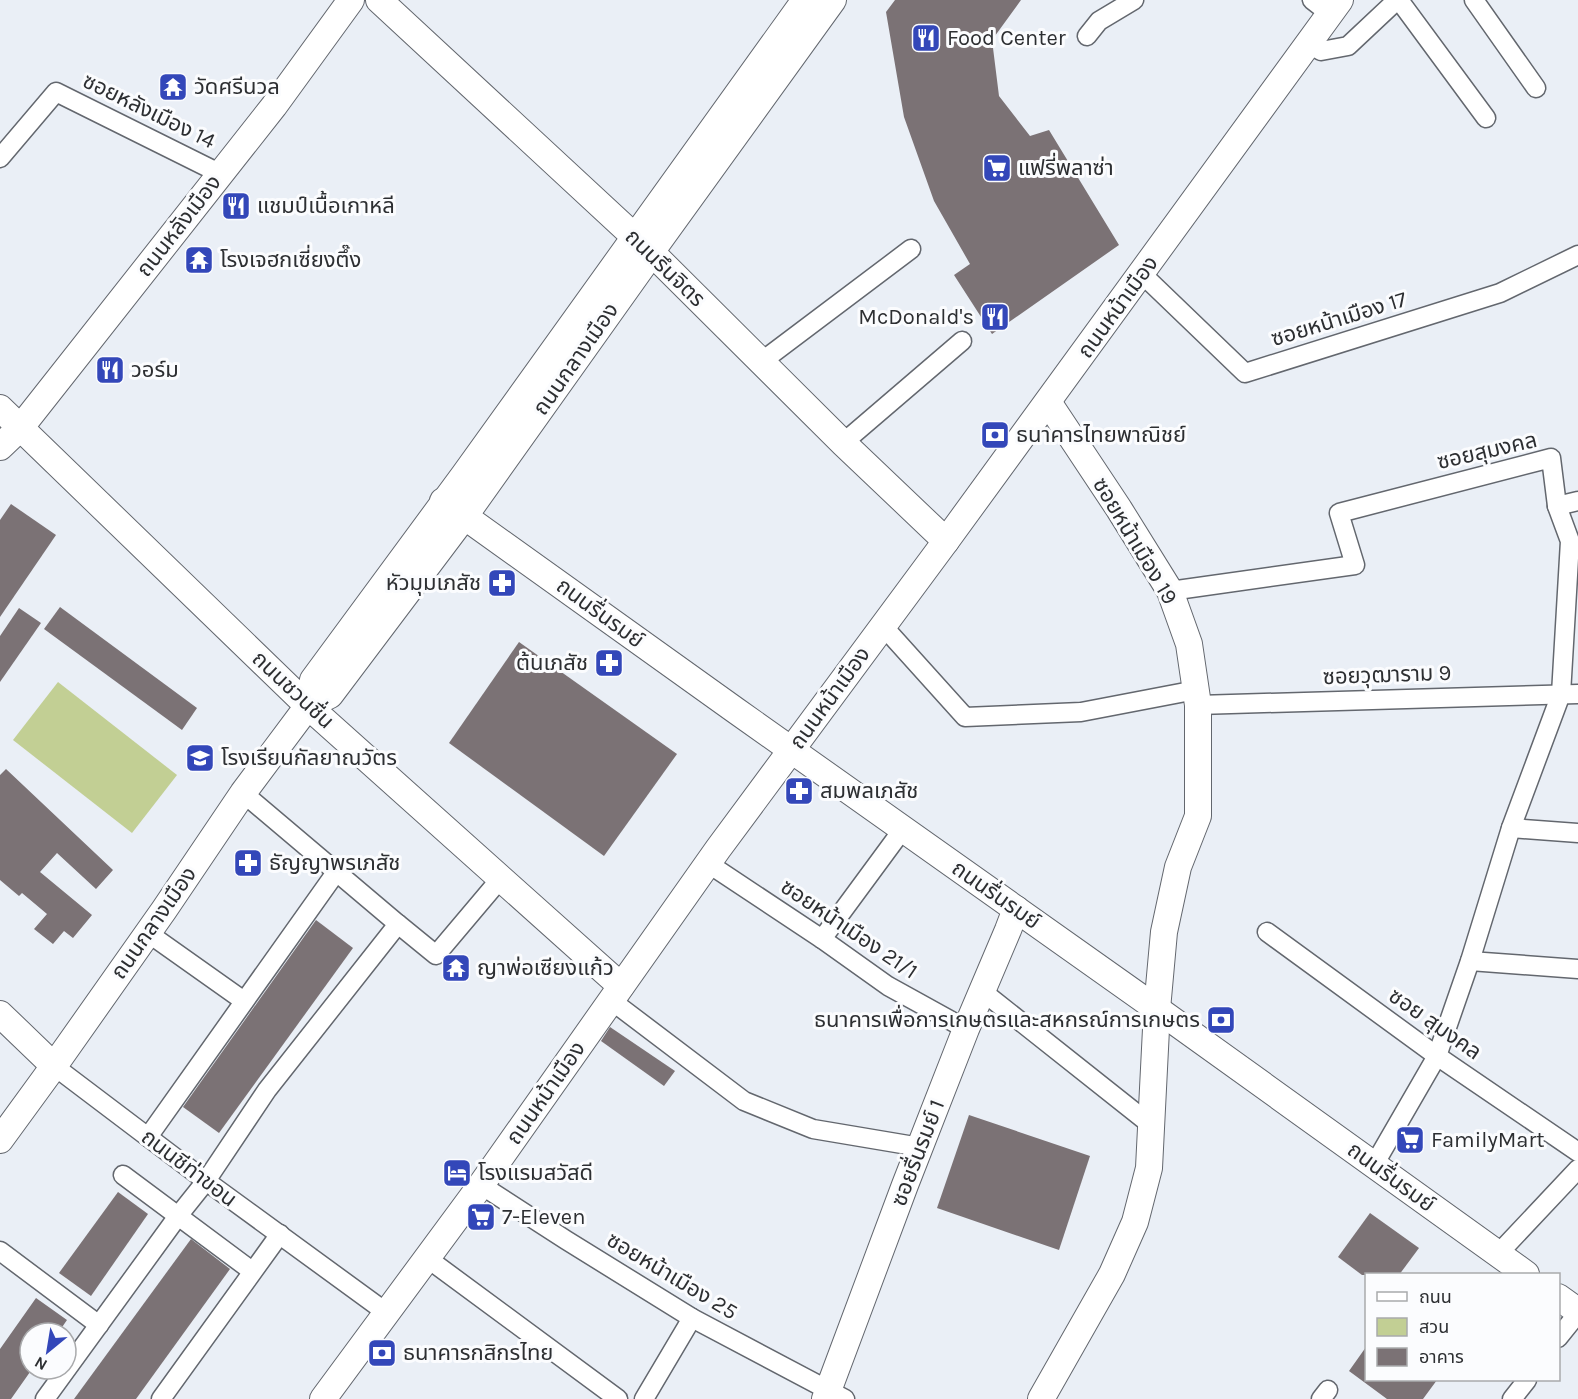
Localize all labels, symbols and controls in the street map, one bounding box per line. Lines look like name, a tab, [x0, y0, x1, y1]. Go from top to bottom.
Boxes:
restaurant icon: Food Center	[910, 22, 942, 54]
place label: Food Center	[947, 25, 1066, 51]
street label: ซอยหลังเมือง 14	[78, 68, 220, 154]
temple icon: วัดศรีนวล	[157, 71, 189, 103]
place label: วัดศรีนวล	[194, 74, 280, 100]
supermarket icon: แฟรี่พลาซ่า	[981, 152, 1013, 184]
place label: แฟรี่พลาซ่า	[1018, 152, 1114, 181]
street label: ถนนหลังเมือง	[131, 170, 227, 282]
restaurant icon: แชมป์เนื้อเกาหลี	[220, 190, 252, 222]
place label: แชมป์เนื้อเกาหลี	[257, 190, 395, 219]
street label: ถนนรึนจิตร	[620, 224, 710, 312]
temple icon: โรงเจฮกเซี่ยงตึ๊ง	[183, 244, 215, 276]
place label: โรงเจฮกเซี่ยงตึ๊ง	[220, 244, 361, 273]
street label: ถนนหน้าเมือง	[1072, 251, 1164, 363]
street label: ซอยหน้าเมือง 17	[1268, 286, 1410, 352]
street label: ถนนกลางเมือง	[528, 298, 624, 420]
restaurant icon: McDonald's	[979, 301, 1011, 333]
place label: McDonald's	[858, 304, 974, 330]
restaurant icon: วอร์ม	[94, 354, 126, 386]
place label: วอร์ม	[131, 357, 179, 383]
bank icon: ธนาคารไทยพาณิชย์	[979, 419, 1011, 451]
place label: ธนาคารไทยพาณิชย์	[1016, 422, 1186, 448]
street label: ซอยสุมงคล	[1434, 427, 1540, 475]
street label: ซอยหน้าเมือง 19	[1087, 473, 1183, 609]
pharmacy icon: หัวมุมเภสัช	[486, 567, 518, 599]
place label: หัวมุมเภสัช	[386, 570, 481, 596]
street label: ถนนรื่นรมย์	[551, 570, 651, 654]
street label: ถนนหน้าเมือง	[784, 642, 876, 754]
street label: ถนนชวนชื่น	[247, 643, 341, 734]
pharmacy icon: ต้นเภสัช	[593, 647, 625, 679]
place label: ต้นเภสัช	[516, 650, 588, 676]
street label: ซอยวุฒาราม 9	[1322, 660, 1452, 690]
school or university icon: โรงเรียนกัลยาณวัตร	[184, 742, 216, 774]
place label: โรงเรียนกัลยาณวัตร	[221, 745, 397, 771]
pharmacy icon: สมพลเภสัช	[783, 775, 815, 807]
place label: สมพลเภสัช	[820, 778, 918, 804]
pharmacy icon: ธัญญาพรเภสัช	[232, 847, 264, 879]
place label: ธัญญาพรเภสัช	[269, 850, 400, 876]
street label: ถนนรื่นรมย์	[947, 853, 1047, 935]
street label: ถนนกลางเมือง	[106, 862, 202, 984]
street label: ซอยหน้าเมือง 21/1	[776, 874, 922, 984]
temple icon: ญาพ่อเซียงแก้ว	[440, 952, 472, 984]
place label: ญาพ่อเซียงแก้ว	[477, 955, 614, 981]
street label: ซอย สุมงคล	[1384, 983, 1486, 1065]
place label: ธนาคารเพื่อการเกษตรและสหกรณ์การเกษตร	[814, 1004, 1200, 1033]
bank icon: ธนาคารเพื่อการเกษตรและสหกรณ์การเกษตร	[1205, 1004, 1237, 1036]
street label: ถนนหน้าเมือง	[501, 1036, 591, 1150]
street label: ซอยรื่นรมย์ 1	[883, 1095, 950, 1210]
street label: ถนนชีท่าขอน	[136, 1124, 242, 1212]
supermarket icon: FamilyMart	[1394, 1124, 1426, 1156]
place label: FamilyMart	[1431, 1127, 1545, 1153]
street label: ถนนรื่นรมย์	[1342, 1134, 1442, 1218]
hotel icon: โรงแรมสวัสดี	[441, 1157, 473, 1189]
place label: โรงแรมสวัสดี	[478, 1160, 593, 1186]
supermarket icon: 7-Eleven	[465, 1201, 497, 1233]
place label: 7-Eleven	[502, 1204, 585, 1230]
street label: ซอยหน้าเมือง 25	[602, 1227, 742, 1325]
legend	[1365, 1273, 1560, 1381]
text: ถนน	[1419, 1286, 1452, 1308]
text: สวน	[1419, 1316, 1449, 1338]
north arrow	[18, 1321, 78, 1381]
bank icon: ธนาคารกสิกรไทย	[366, 1337, 398, 1369]
place label: ธนาคารกสิกรไทย	[403, 1340, 553, 1366]
text: อาคาร	[1419, 1346, 1464, 1368]
text: N	[31, 1352, 50, 1375]

